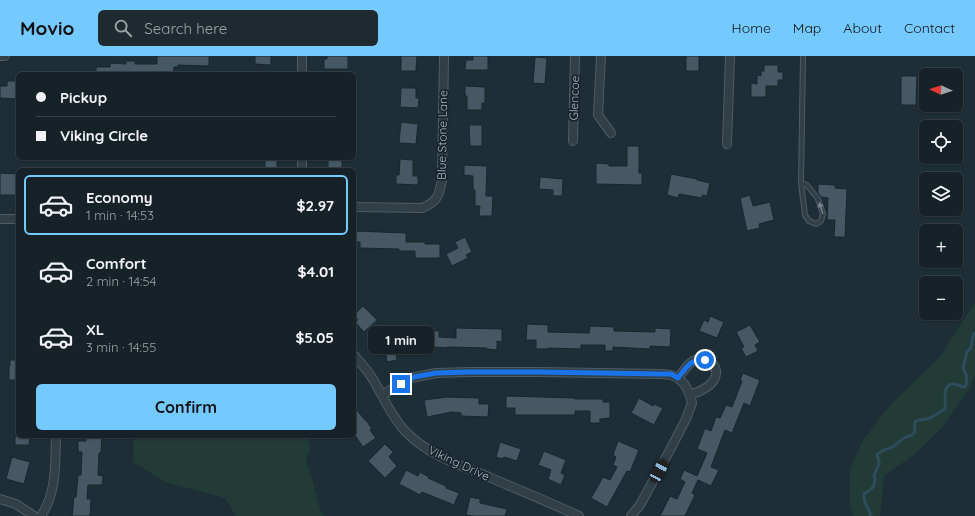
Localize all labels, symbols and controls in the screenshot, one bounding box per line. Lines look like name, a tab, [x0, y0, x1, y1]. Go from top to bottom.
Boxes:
search box	[98, 10, 378, 46]
text: Movio	[20, 16, 74, 40]
icon: search	[112, 17, 134, 39]
text: Search here	[144, 19, 227, 38]
text: Home	[732, 19, 771, 37]
text: Map	[793, 19, 821, 37]
text: About	[843, 19, 882, 37]
text: Contact	[904, 19, 955, 37]
north arrow	[919, 68, 963, 112]
map controls	[919, 68, 963, 320]
street label: Glencoe	[566, 75, 582, 121]
text: Pickup	[60, 88, 107, 107]
street label: Blue Stone Lane	[434, 90, 450, 180]
button: locate	[919, 120, 963, 164]
text: Viking Circle	[60, 126, 148, 145]
button: layers	[919, 172, 963, 216]
icon: car	[38, 187, 74, 223]
text: Economy	[86, 188, 153, 207]
text: $2.97	[296, 196, 334, 215]
one-way arrow	[818, 201, 824, 213]
text: 1 min · 14:53	[86, 207, 154, 223]
button: +	[919, 224, 963, 268]
icon: car	[38, 253, 74, 289]
text: Comfort	[86, 254, 147, 273]
text: $4.01	[297, 262, 334, 281]
text: 2 min · 14:54	[86, 273, 156, 289]
button: −	[919, 276, 963, 320]
icon: car	[38, 319, 74, 355]
text: XL	[86, 320, 104, 339]
callout: 1 min	[368, 326, 434, 354]
text: $5.05	[295, 328, 334, 347]
text: 1 min	[385, 332, 417, 348]
text: 3 min · 14:55	[86, 339, 156, 355]
route start	[696, 351, 714, 369]
route end	[392, 375, 410, 393]
button: Confirm	[36, 384, 336, 430]
street label: Viking Drive	[426, 442, 492, 484]
car	[648, 458, 670, 484]

